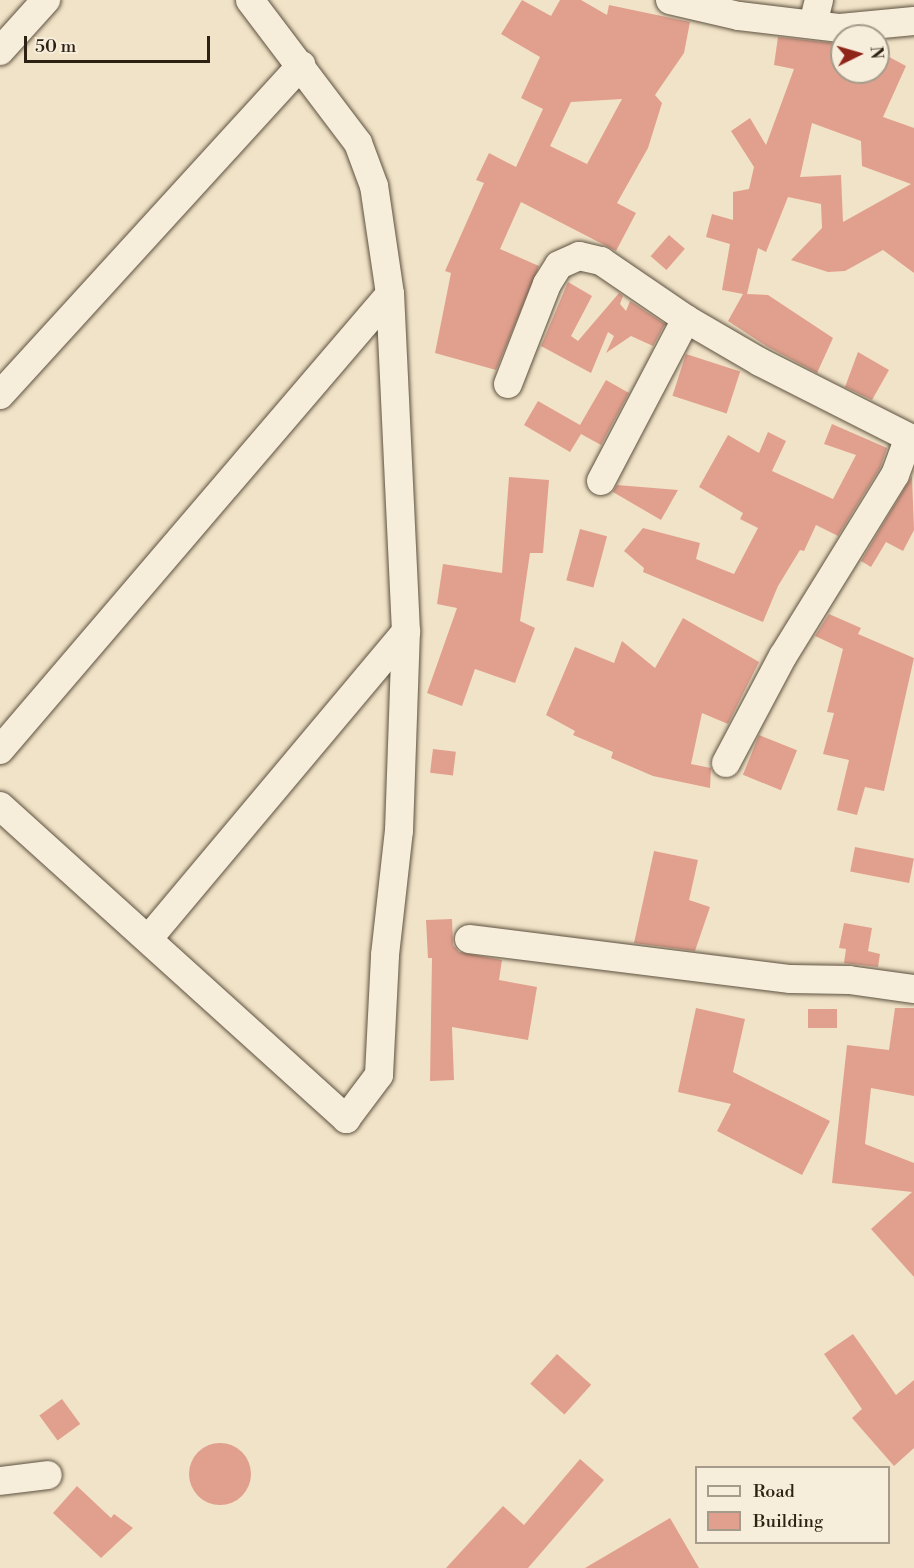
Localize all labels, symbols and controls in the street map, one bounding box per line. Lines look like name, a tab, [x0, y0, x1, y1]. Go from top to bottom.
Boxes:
scale bar	[27, 24, 213, 62]
north arrow	[830, 24, 890, 84]
text: 50 m	[35, 35, 76, 58]
text: N	[865, 45, 886, 60]
legend	[695, 1466, 890, 1544]
text: Road	[753, 1480, 795, 1503]
text: Building	[753, 1510, 823, 1533]

